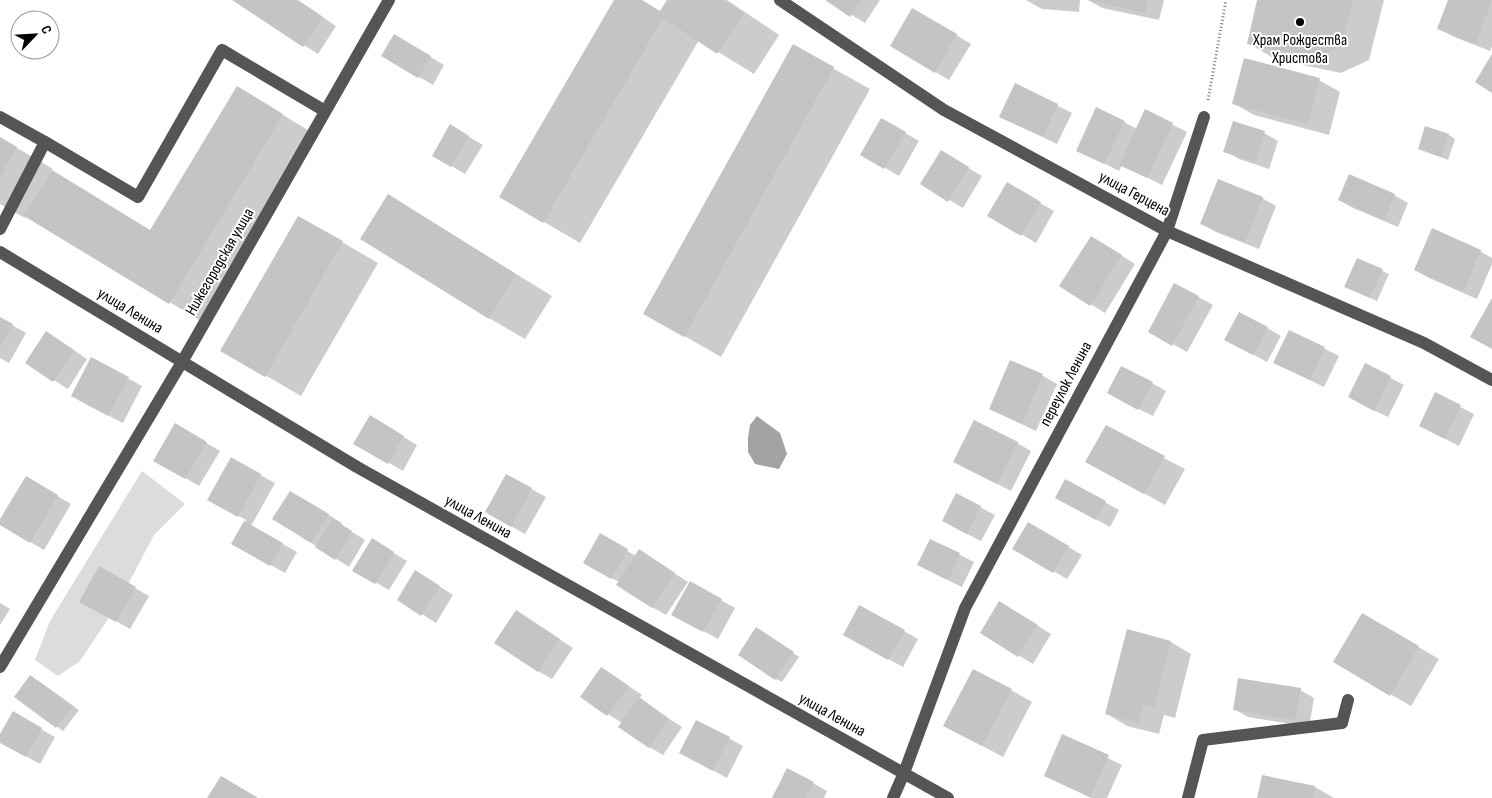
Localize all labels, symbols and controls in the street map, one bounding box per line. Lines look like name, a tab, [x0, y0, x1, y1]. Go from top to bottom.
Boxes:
north arrow	[10, 10, 60, 60]
marker: Храм Рождества Христова	[1294, 16, 1306, 28]
text: С	[37, 23, 56, 37]
place label: Храм Рождества Христова	[1252, 31, 1347, 68]
street label: улица Герцена	[1095, 167, 1173, 221]
street label: Нижегородская улица	[182, 205, 258, 319]
street label: улица Ленина	[94, 284, 166, 338]
street label: переулок Ленина	[1036, 339, 1096, 429]
street label: улица Ленина	[441, 491, 515, 543]
street label: улица Ленина	[795, 689, 869, 741]

